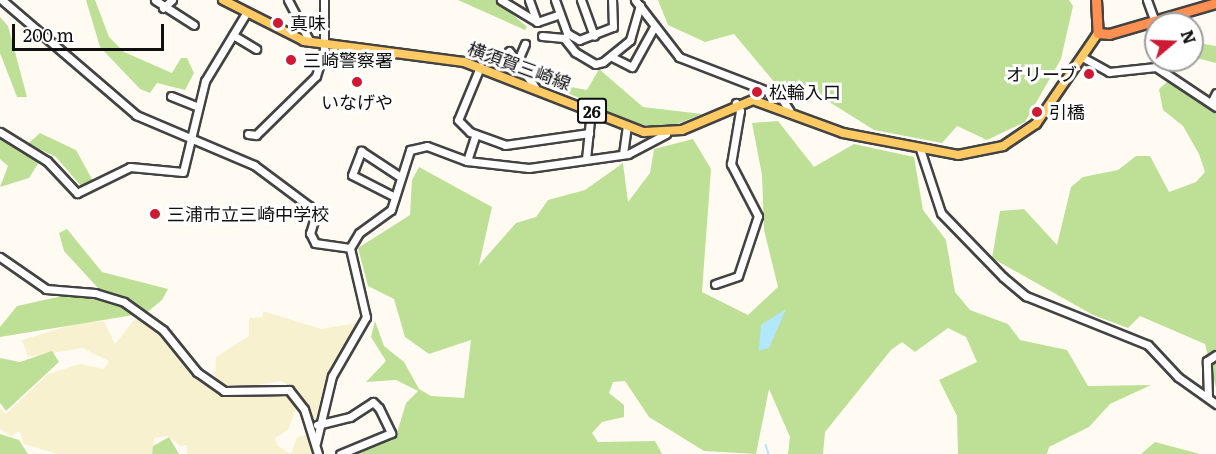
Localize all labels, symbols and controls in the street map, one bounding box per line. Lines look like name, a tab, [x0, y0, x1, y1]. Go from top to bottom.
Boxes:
scale bar	[15, 12, 166, 50]
place label: 真味	[290, 12, 326, 34]
north arrow	[1144, 12, 1204, 72]
marker: 真味	[271, 16, 285, 30]
text: 200 m	[23, 21, 74, 48]
text: N	[1176, 27, 1203, 47]
street label: 横須賀三崎線	[465, 37, 573, 95]
place label: 三崎警察署	[303, 49, 393, 71]
marker: 三崎警察署	[284, 53, 298, 67]
place label: オリーブ	[1005, 63, 1077, 85]
marker: オリーブ	[1082, 67, 1096, 81]
marker: いなげや	[350, 75, 364, 89]
place label: 松輪入口	[769, 81, 841, 103]
marker: 松輪入口	[750, 85, 764, 99]
place label: いなげや	[321, 91, 393, 113]
road number: 26	[577, 98, 607, 124]
place label: 引橋	[1049, 101, 1085, 123]
marker: 引橋	[1030, 105, 1044, 119]
place label: 三浦市立三崎中学校	[167, 203, 329, 225]
marker: 三浦市立三崎中学校	[148, 207, 162, 221]

